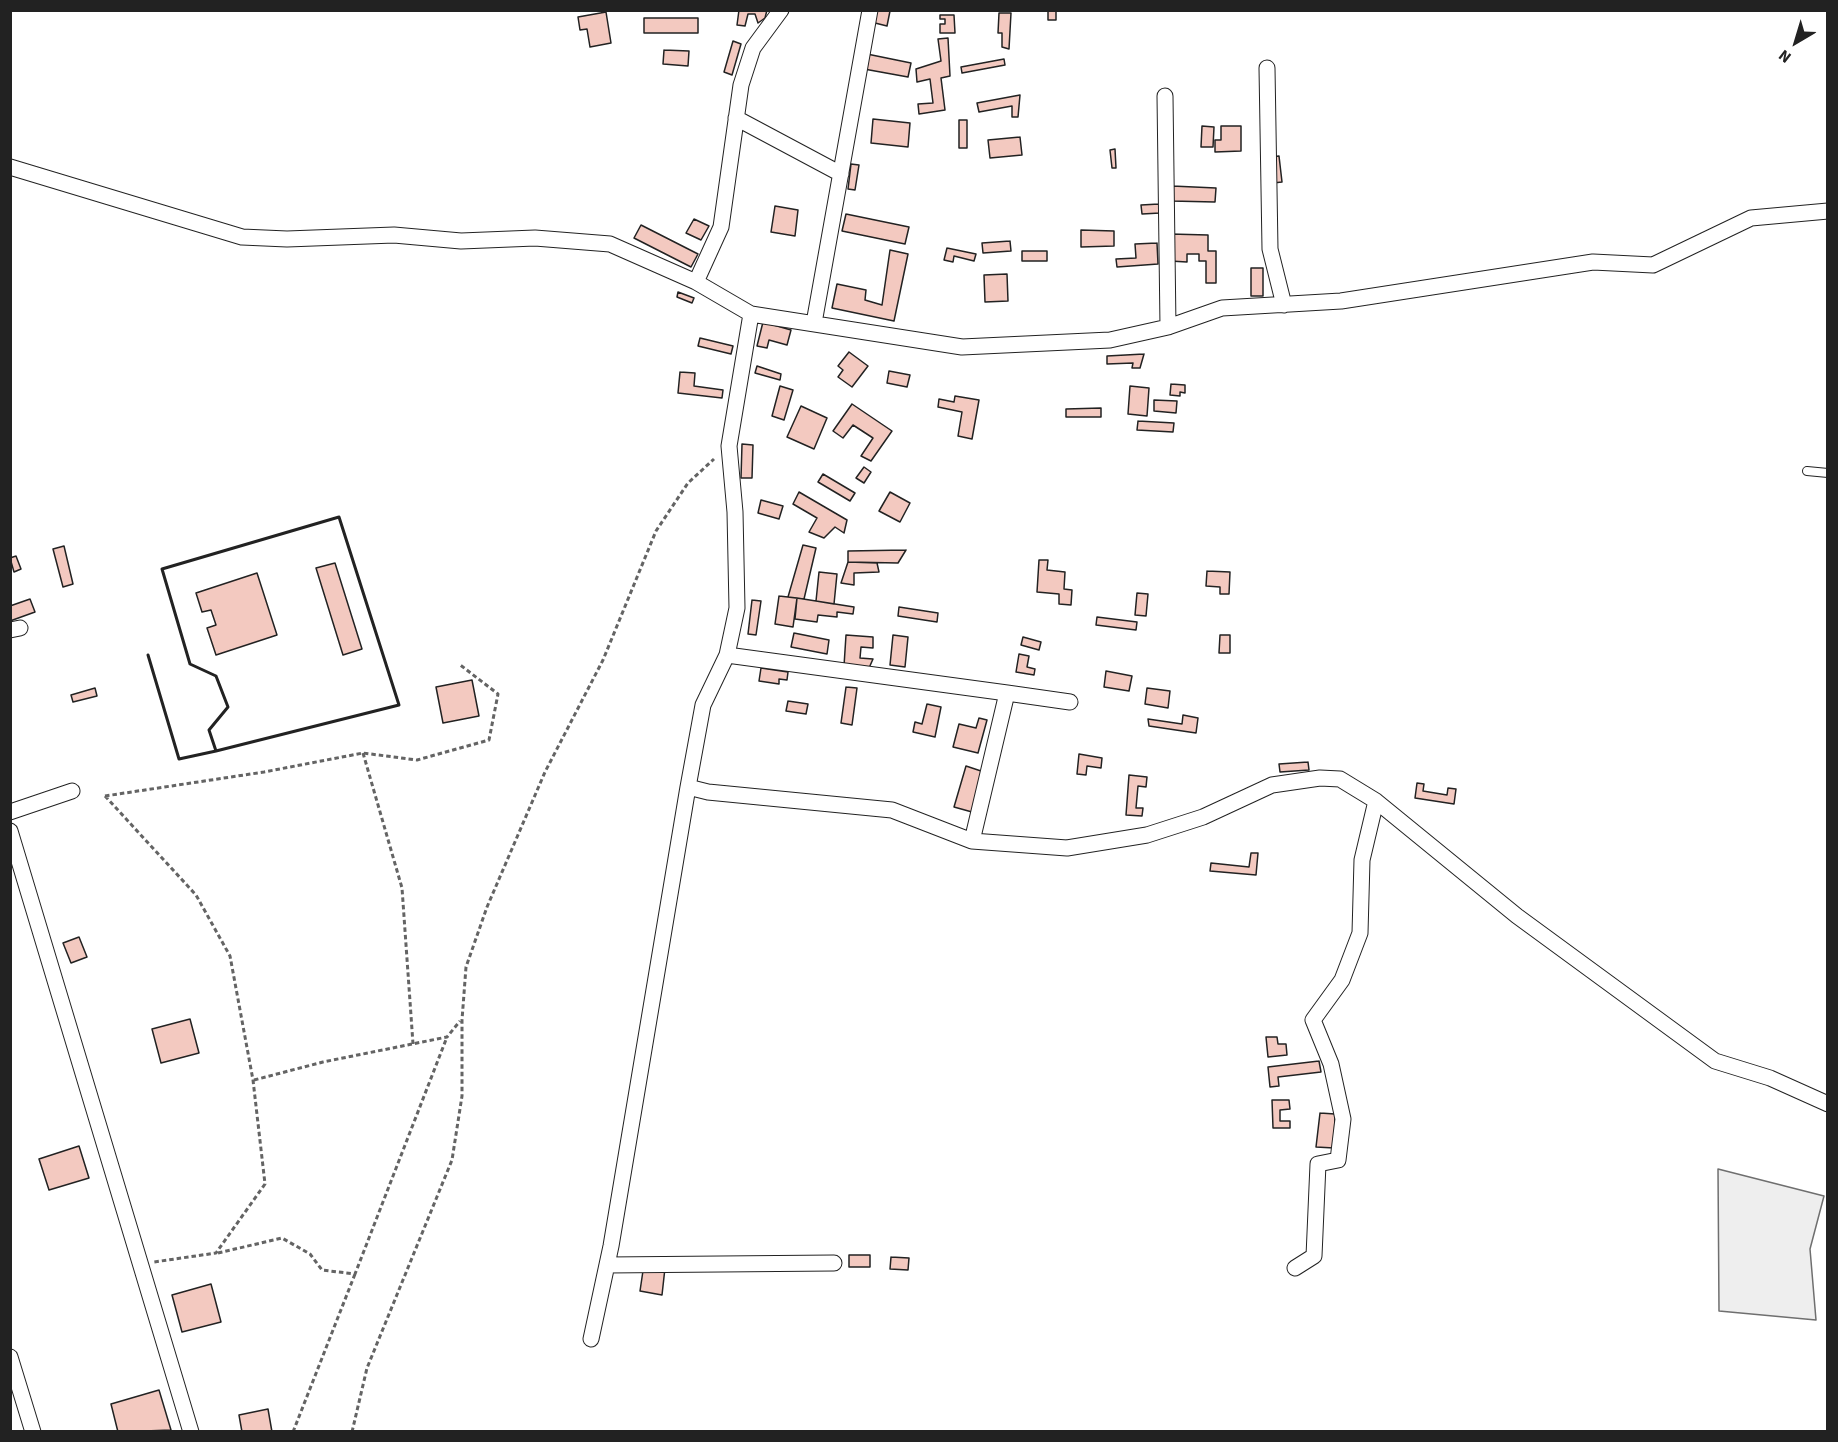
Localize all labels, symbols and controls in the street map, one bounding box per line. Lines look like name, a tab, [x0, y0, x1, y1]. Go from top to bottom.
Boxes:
north arrow	[1766, 12, 1826, 72]
text: N	[1774, 44, 1796, 68]

